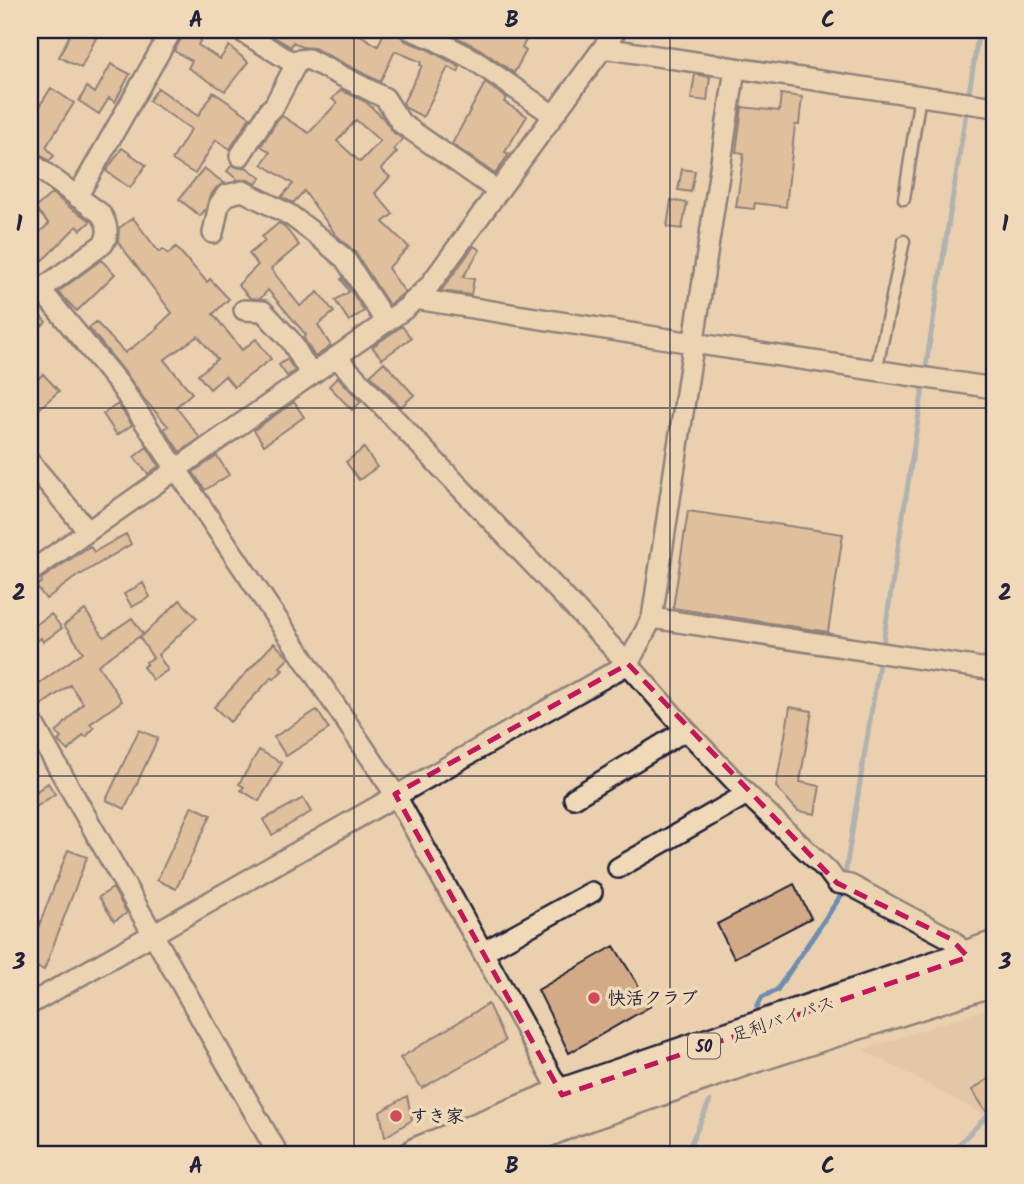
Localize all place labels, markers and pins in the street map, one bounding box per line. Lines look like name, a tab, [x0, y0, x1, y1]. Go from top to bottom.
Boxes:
place label: 快活クラブ	[608, 985, 698, 1014]
marker: 快活クラブ	[586, 990, 602, 1006]
place label: すき家	[410, 1103, 464, 1132]
marker: すき家	[388, 1108, 404, 1124]

